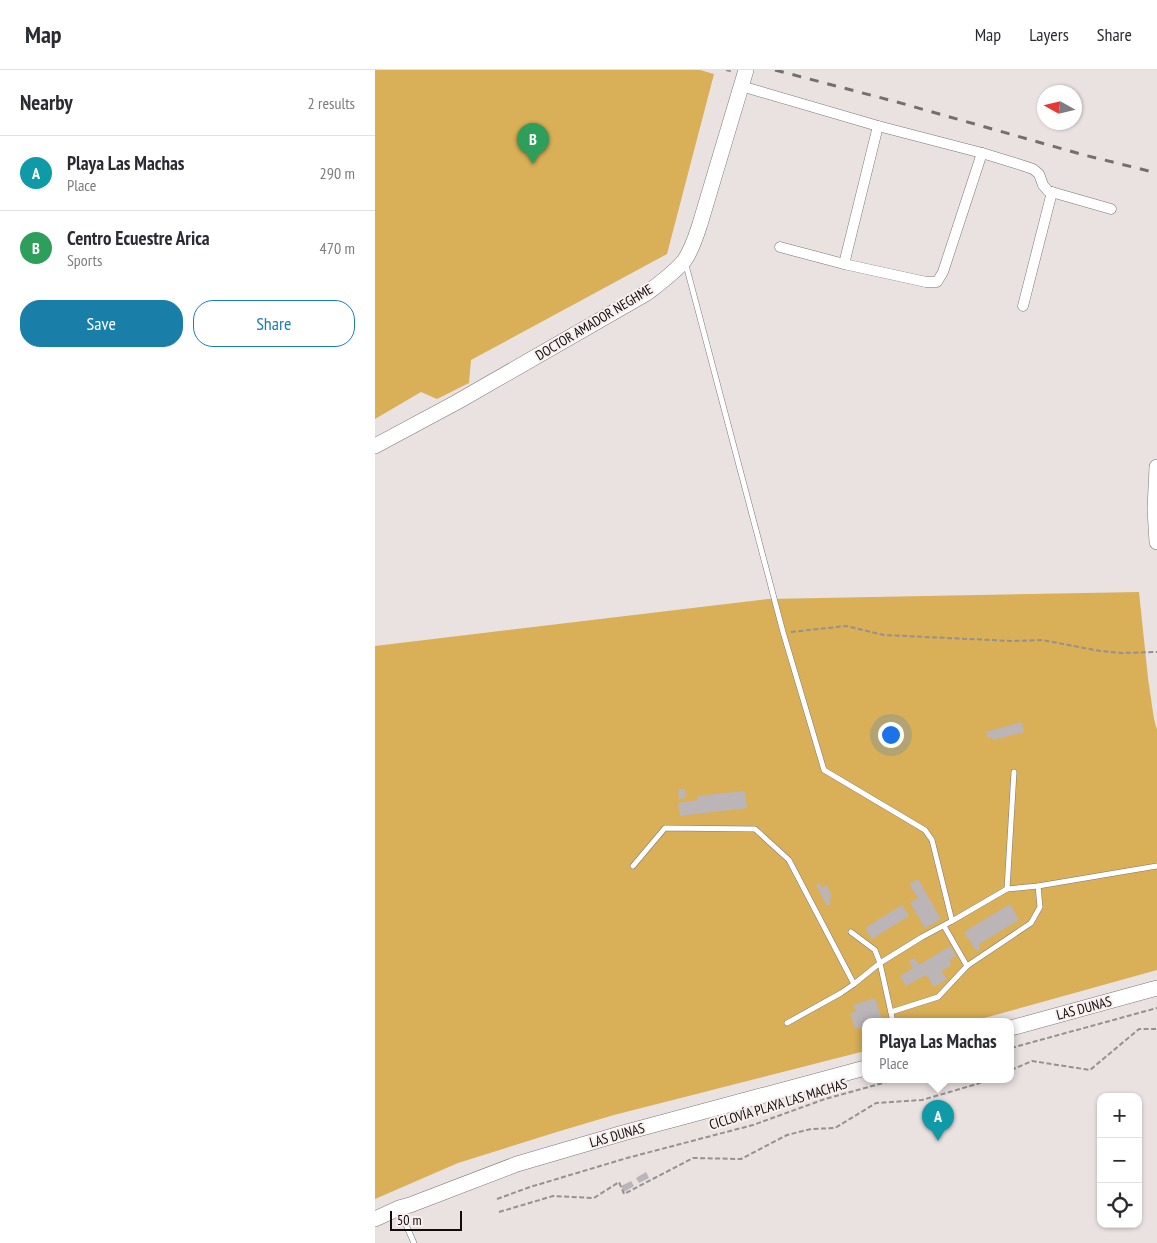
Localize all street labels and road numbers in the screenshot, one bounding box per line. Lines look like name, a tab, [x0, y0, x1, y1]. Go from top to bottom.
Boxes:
street label: DOCTOR AMADOR NEGHME	[532, 280, 656, 364]
street label: LAS DUNAS	[1054, 992, 1114, 1024]
street label: CICLOVÍA PLAYA LAS MACHAS	[707, 1074, 849, 1134]
street label: LAS DUNAS	[587, 1119, 647, 1151]

